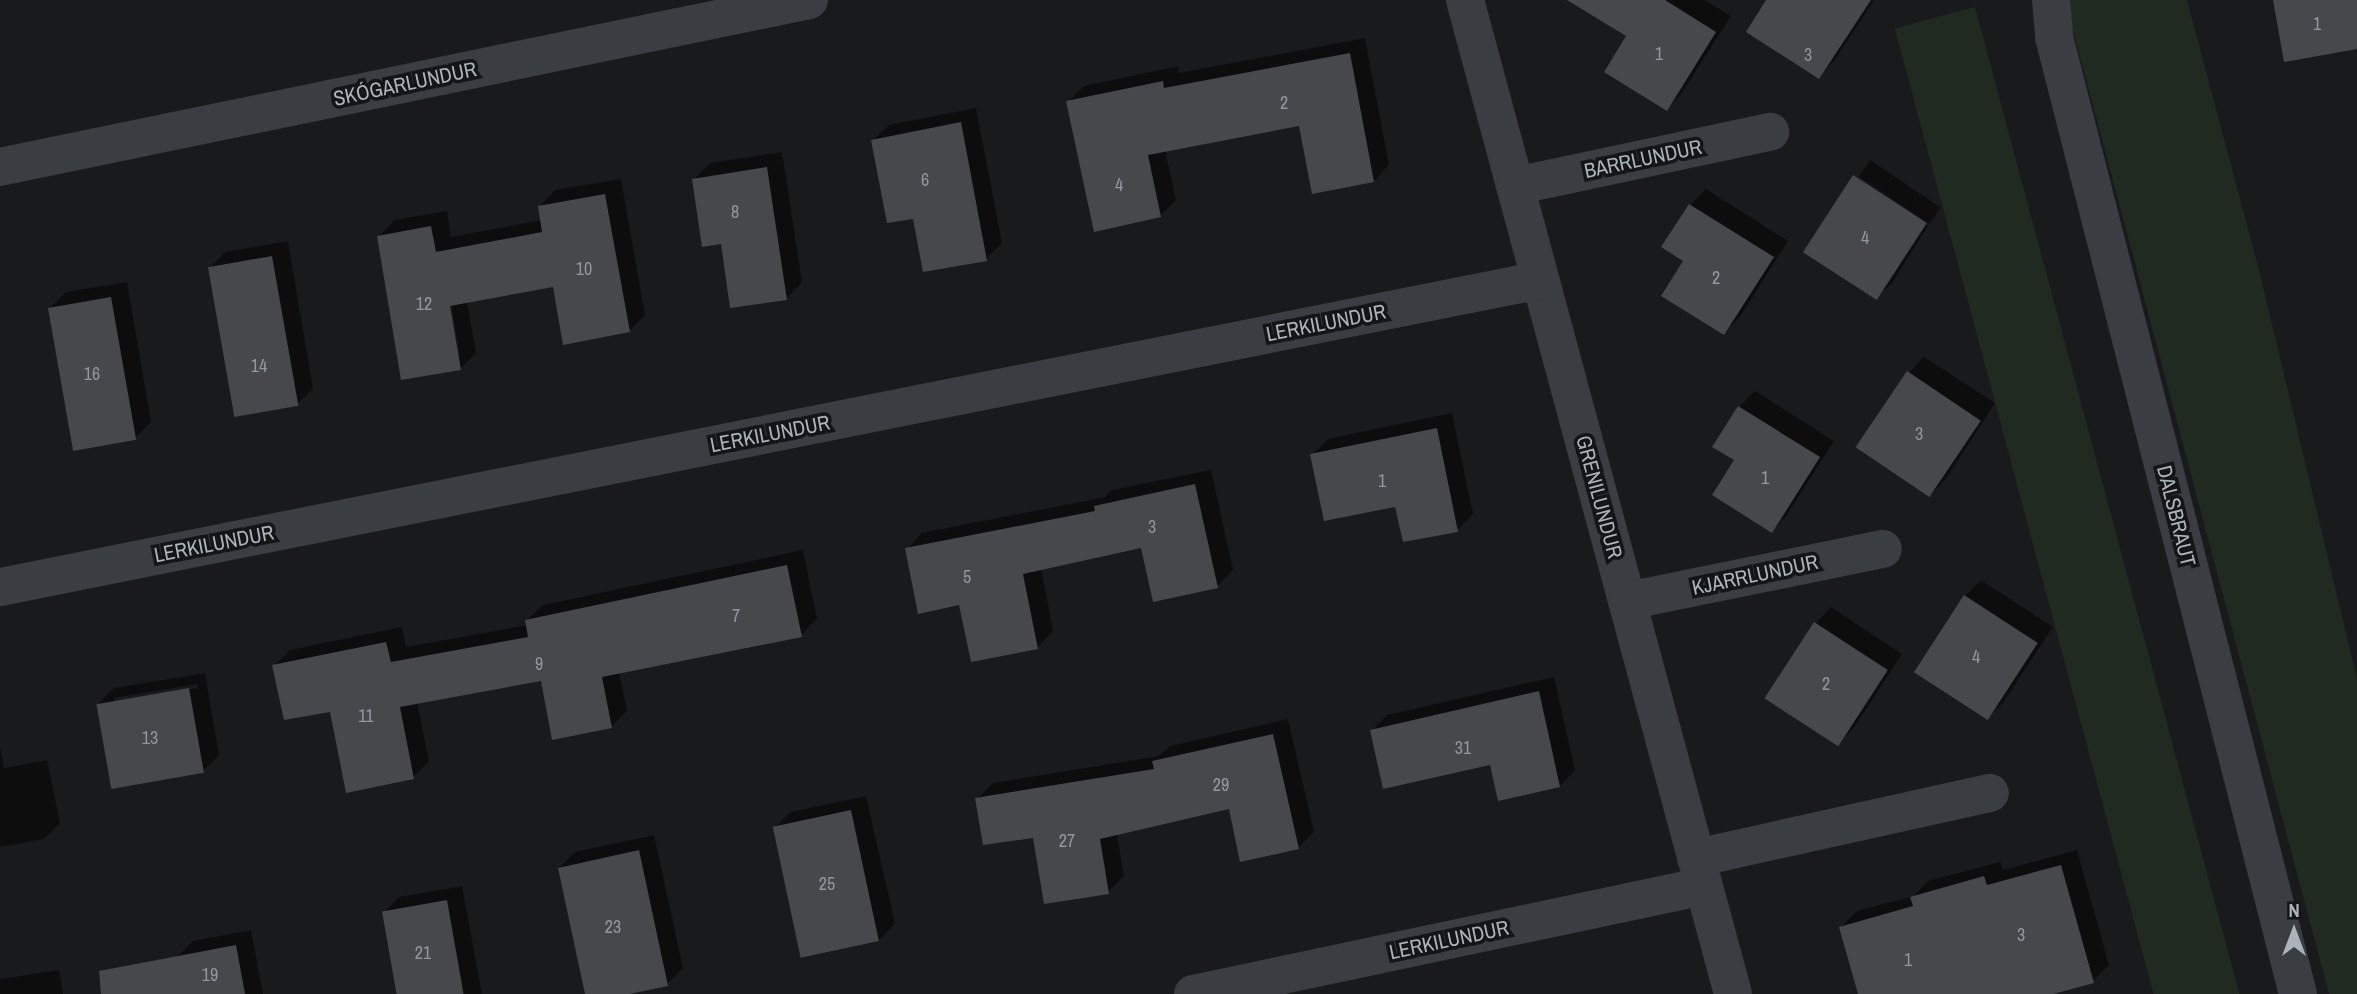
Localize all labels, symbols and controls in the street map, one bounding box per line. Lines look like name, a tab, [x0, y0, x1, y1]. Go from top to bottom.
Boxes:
house number: 1	[2313, 13, 2321, 35]
house number: 1	[1655, 43, 1663, 65]
house number: 3	[1804, 44, 1812, 66]
street label: SKÓGARLUNDUR	[331, 57, 479, 111]
house number: 2	[1280, 92, 1288, 114]
street label: BARRLUNDUR	[1582, 134, 1704, 184]
house number: 6	[921, 169, 929, 191]
house number: 4	[1115, 174, 1123, 196]
house number: 8	[731, 201, 739, 223]
house number: 4	[1861, 227, 1869, 249]
house number: 10	[576, 258, 592, 280]
house number: 2	[1712, 267, 1720, 289]
house number: 12	[416, 293, 432, 315]
street label: LERKILUNDUR	[1264, 299, 1388, 347]
house number: 14	[251, 355, 267, 377]
house number: 16	[84, 363, 100, 385]
street label: LERKILUNDUR	[708, 410, 832, 458]
house number: 3	[1915, 423, 1923, 445]
street label: GRENILUNDUR	[1570, 433, 1628, 561]
street label: DALSBRAUT	[2151, 463, 2201, 569]
house number: 1	[1761, 467, 1769, 489]
house number: 1	[1378, 470, 1386, 492]
house number: 3	[1148, 516, 1156, 538]
street label: LERKILUNDUR	[152, 520, 276, 568]
street label: KJARRLUNDUR	[1690, 549, 1820, 601]
house number: 5	[963, 566, 971, 588]
house number: 7	[732, 605, 740, 627]
house number: 4	[1972, 646, 1980, 668]
house number: 9	[535, 653, 543, 675]
house number: 2	[1822, 673, 1830, 695]
house number: 11	[358, 705, 374, 727]
house number: 13	[142, 727, 158, 749]
house number: 31	[1455, 737, 1471, 759]
house number: 29	[1213, 774, 1229, 796]
house number: 27	[1059, 830, 1075, 852]
house number: 25	[819, 873, 835, 895]
north arrow	[2259, 896, 2329, 966]
text: N	[2288, 897, 2300, 923]
street label: LERKILUNDUR	[1387, 915, 1511, 965]
house number: 23	[605, 916, 621, 938]
house number: 3	[2017, 924, 2025, 946]
house number: 21	[415, 942, 431, 964]
house number: 1	[1904, 949, 1912, 971]
house number: 19	[202, 964, 218, 986]

